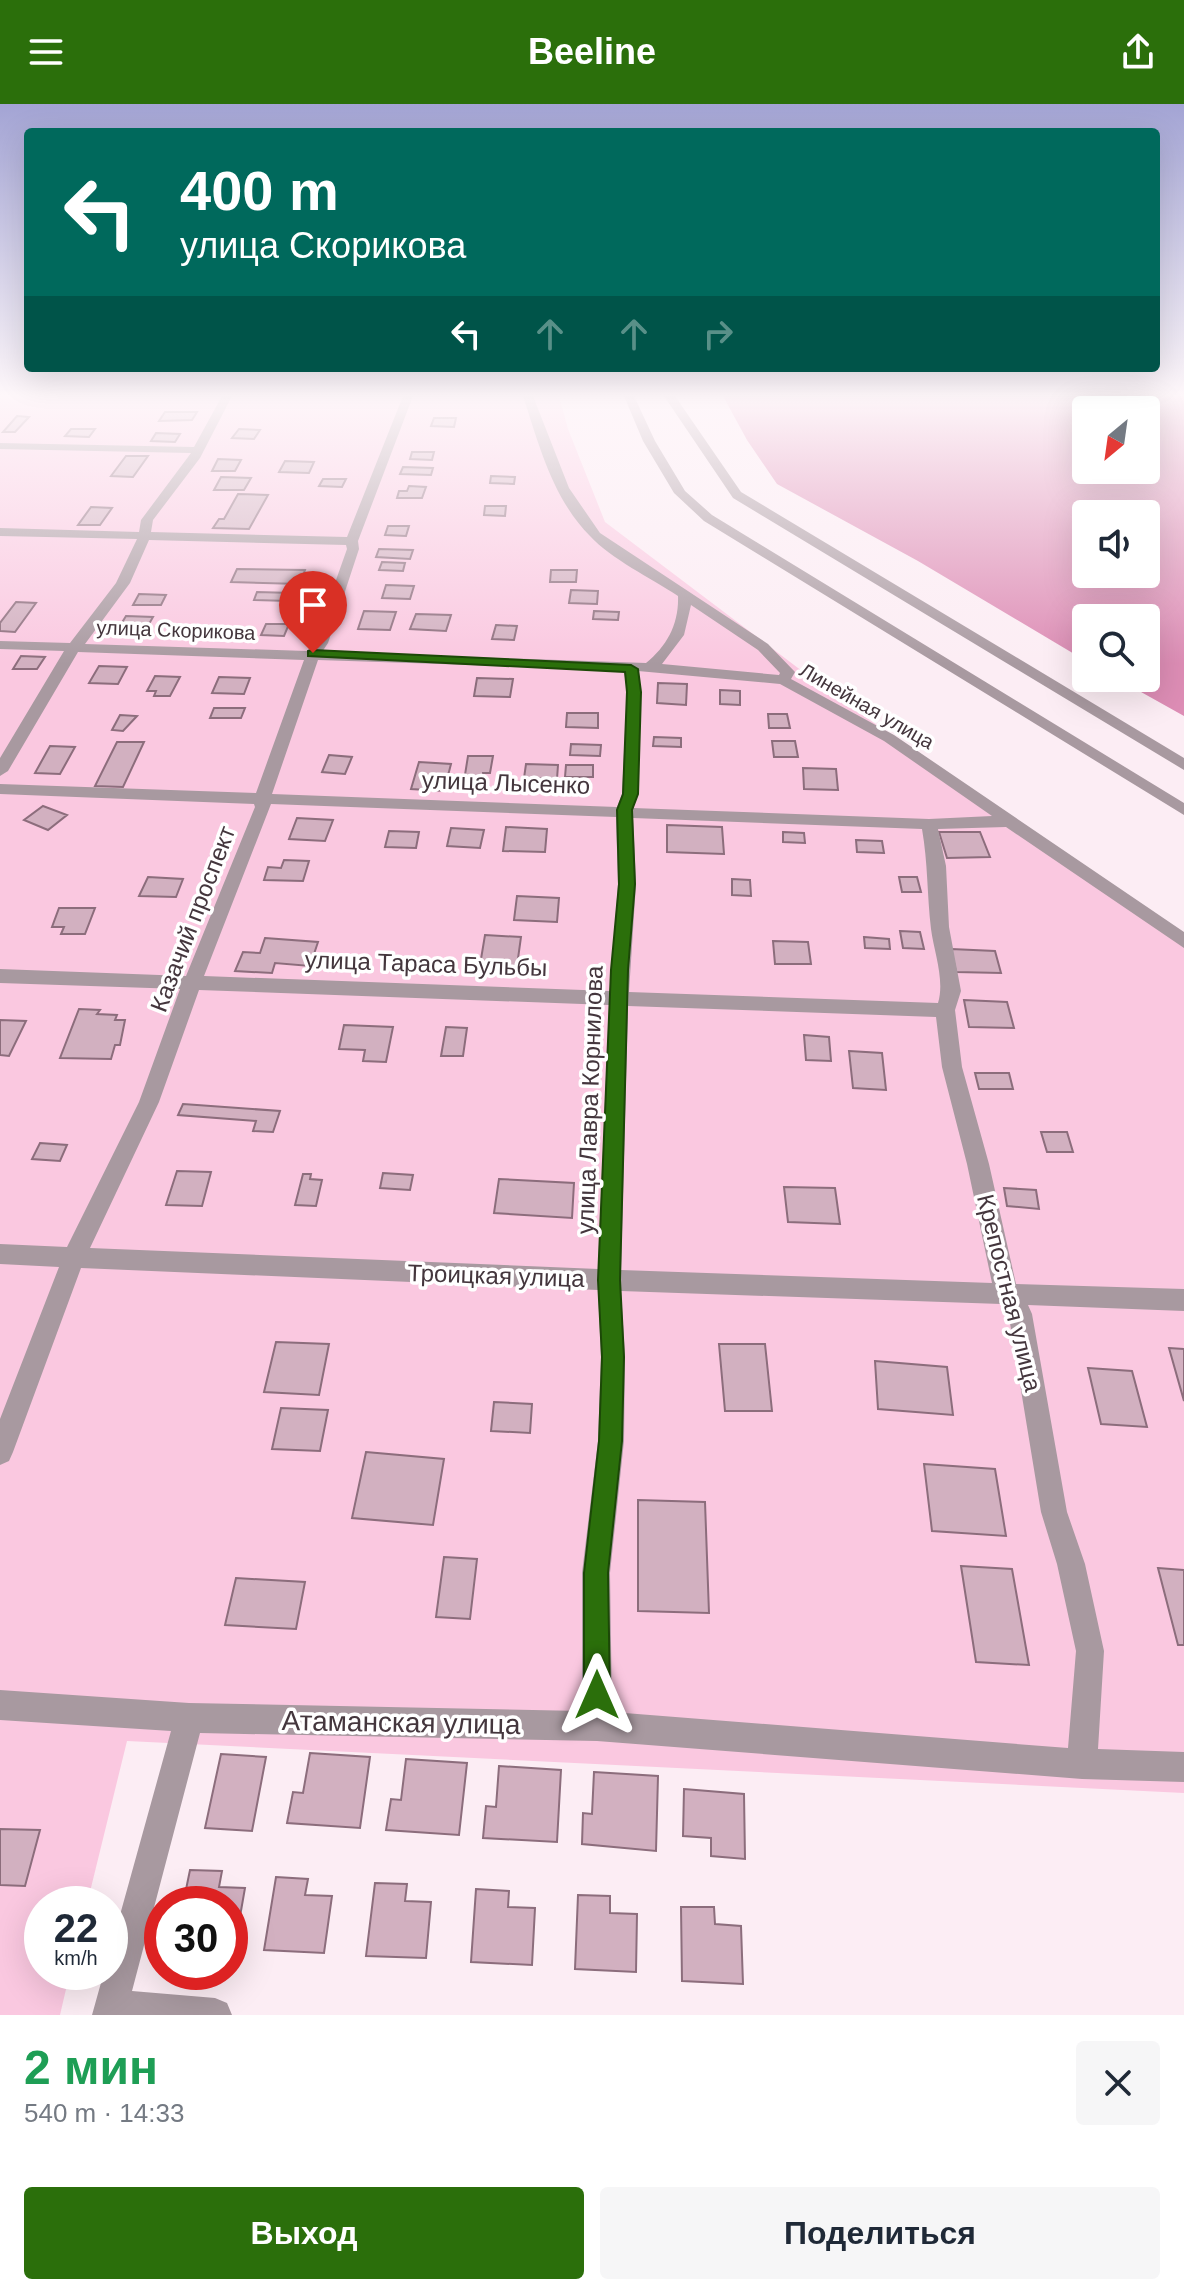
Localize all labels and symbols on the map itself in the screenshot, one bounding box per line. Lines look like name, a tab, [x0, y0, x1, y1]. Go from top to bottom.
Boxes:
north arrow	[1072, 396, 1160, 484]
pin	[279, 571, 347, 653]
street label: улица Скорикова	[96, 616, 257, 644]
street label: Линейная улица	[796, 659, 939, 754]
street label: улица Лысенко	[421, 766, 591, 799]
street label: Казачий проспект	[145, 822, 240, 1015]
street label: улица Тараса Бульбы	[304, 946, 548, 981]
street label: улица Лавра Корнилова	[571, 965, 608, 1235]
street label: Крепостная улица	[972, 1191, 1047, 1395]
street label: Троицкая улица	[407, 1259, 586, 1292]
position arrow	[555, 1653, 639, 1737]
street label: Атаманская улица	[281, 1705, 521, 1740]
speed limit sign: 30	[144, 1886, 248, 1990]

